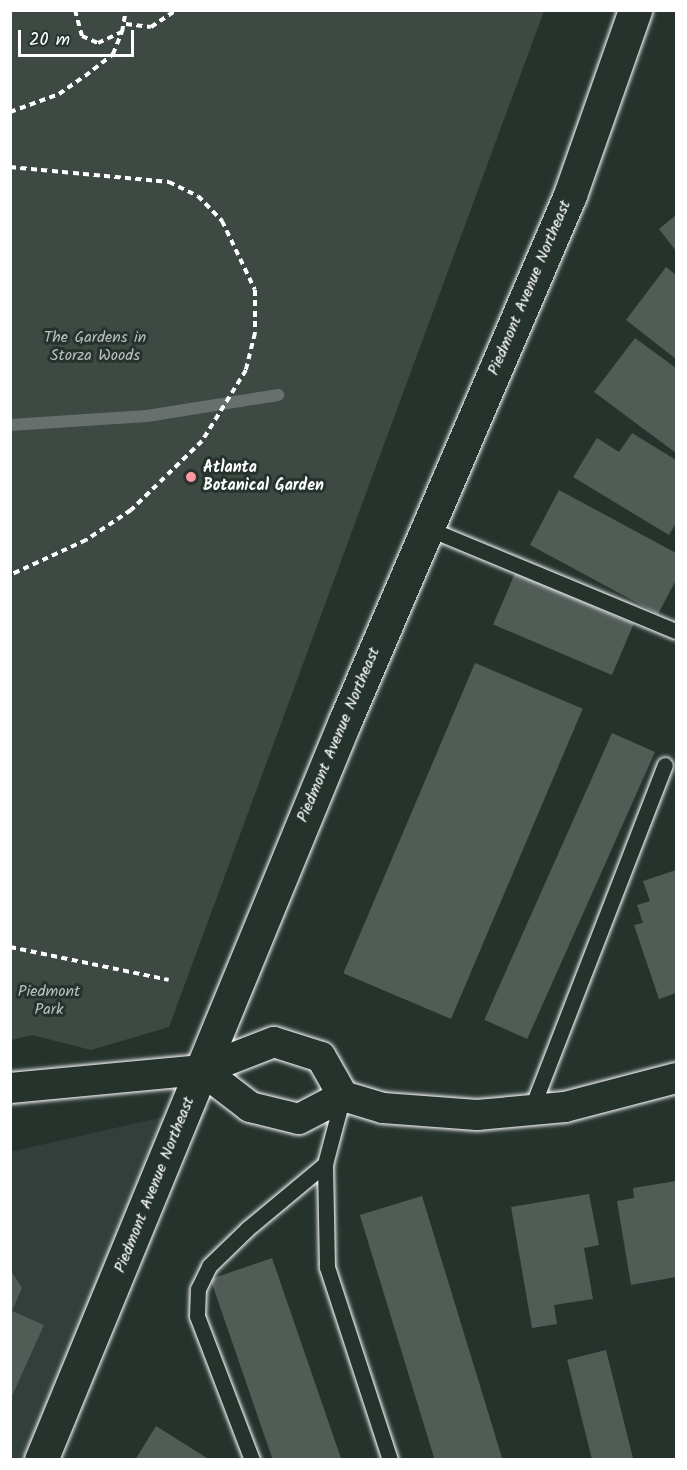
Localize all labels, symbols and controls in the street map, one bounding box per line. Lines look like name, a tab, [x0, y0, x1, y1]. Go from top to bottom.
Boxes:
scale bar	[21, 18, 136, 56]
text: 20 m	[29, 26, 70, 55]
street label: Piedmont Avenue Northeast	[484, 198, 576, 378]
park label: The Gardens in Storza Woods	[44, 328, 146, 366]
place label: Atlanta Botanical Garden	[203, 458, 324, 496]
marker: Atlanta Botanical Garden	[184, 470, 198, 484]
street label: Piedmont Avenue Northeast	[293, 645, 385, 825]
park label: Piedmont Park	[18, 982, 80, 1020]
street label: Piedmont Avenue Northeast	[111, 1094, 199, 1276]

